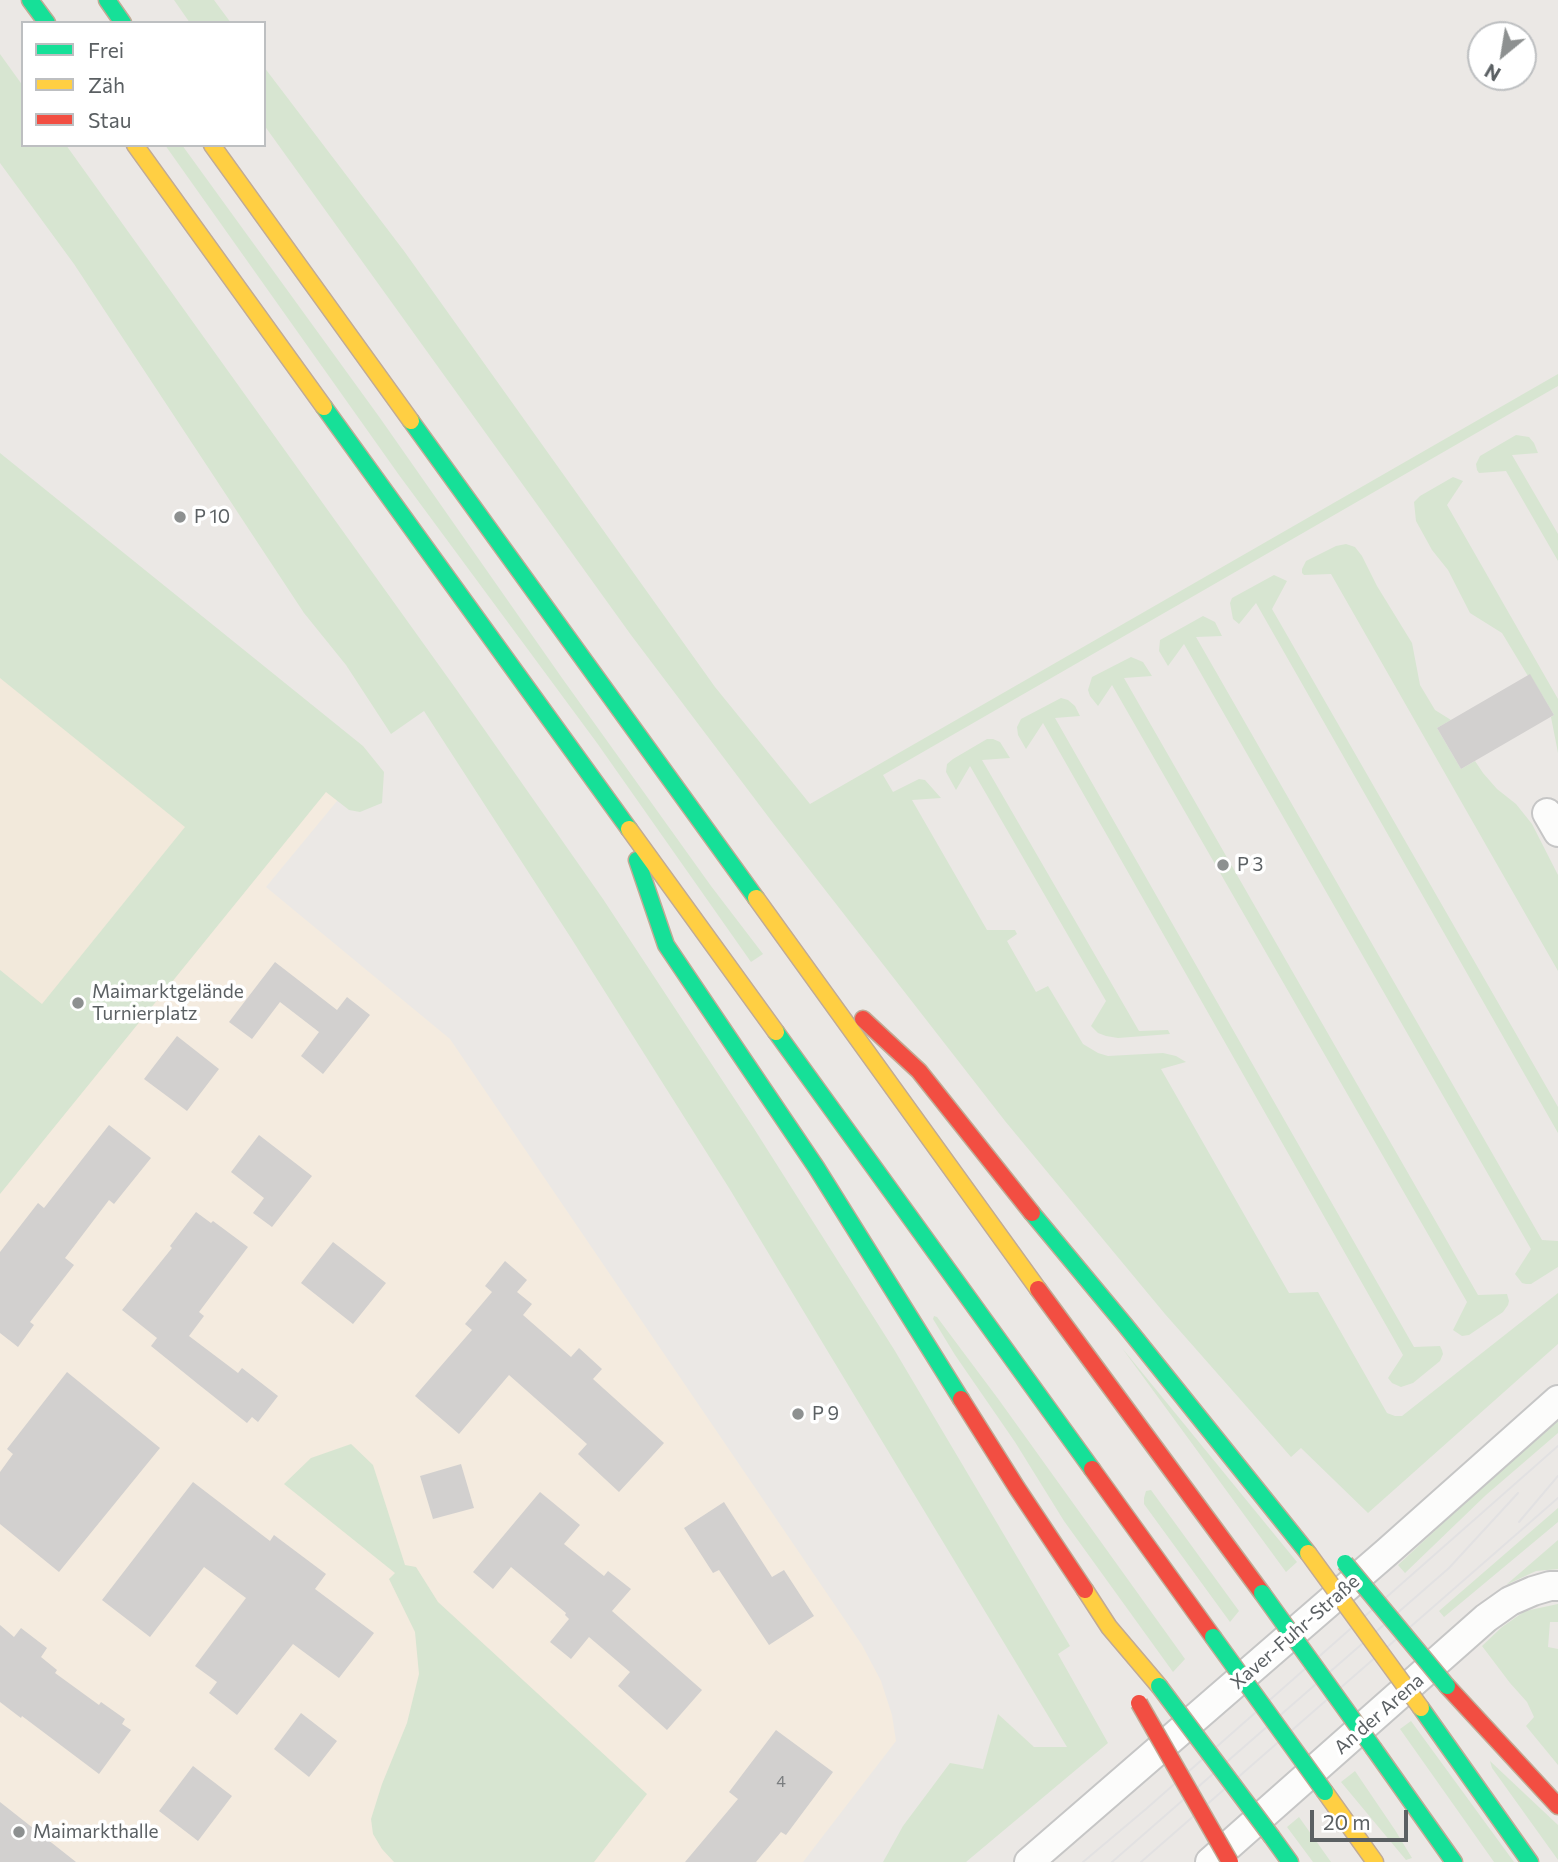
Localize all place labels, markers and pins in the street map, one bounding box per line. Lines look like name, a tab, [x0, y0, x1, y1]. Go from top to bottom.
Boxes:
place label: P 10	[194, 506, 230, 528]
marker: P 10	[172, 509, 188, 525]
place label: P 3	[1237, 854, 1263, 876]
marker: P 3	[1215, 857, 1231, 873]
place label: Maimarktgelände Turnierplatz	[92, 981, 244, 1025]
marker: Maimarktgelände Turnierplatz	[70, 995, 86, 1011]
place label: P 9	[812, 1403, 839, 1425]
marker: P 9	[790, 1406, 806, 1422]
place label: Maimarkthalle	[33, 1821, 159, 1843]
marker: Maimarkthalle	[11, 1824, 27, 1840]

